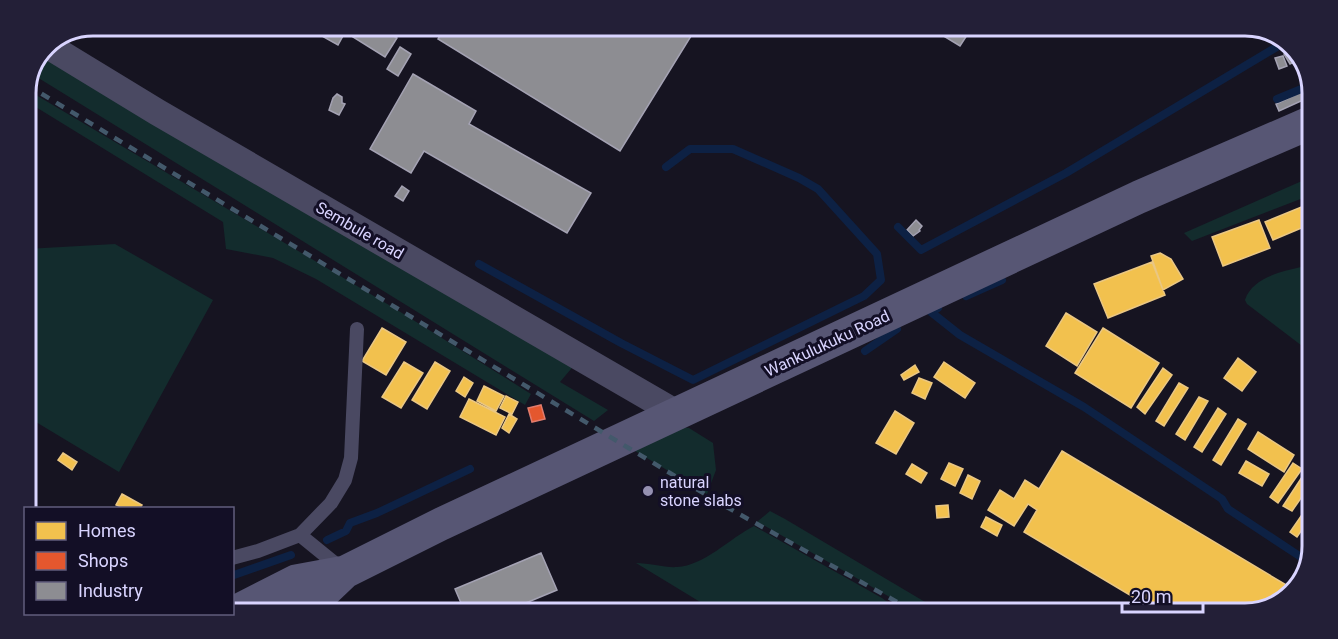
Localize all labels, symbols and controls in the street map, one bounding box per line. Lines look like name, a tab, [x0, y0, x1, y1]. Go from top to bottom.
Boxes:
street label: Sembule road	[312, 198, 407, 263]
street label: Wankulukuku Road	[762, 306, 893, 381]
place label: natural stone slabs	[660, 473, 742, 510]
marker: natural stone slabs	[641, 484, 655, 498]
legend	[24, 507, 234, 615]
text: Homes	[78, 520, 136, 541]
text: Shops	[78, 550, 128, 571]
scale bar	[1122, 576, 1203, 614]
text: Industry	[78, 580, 143, 601]
text: 20 m	[1131, 586, 1171, 607]

